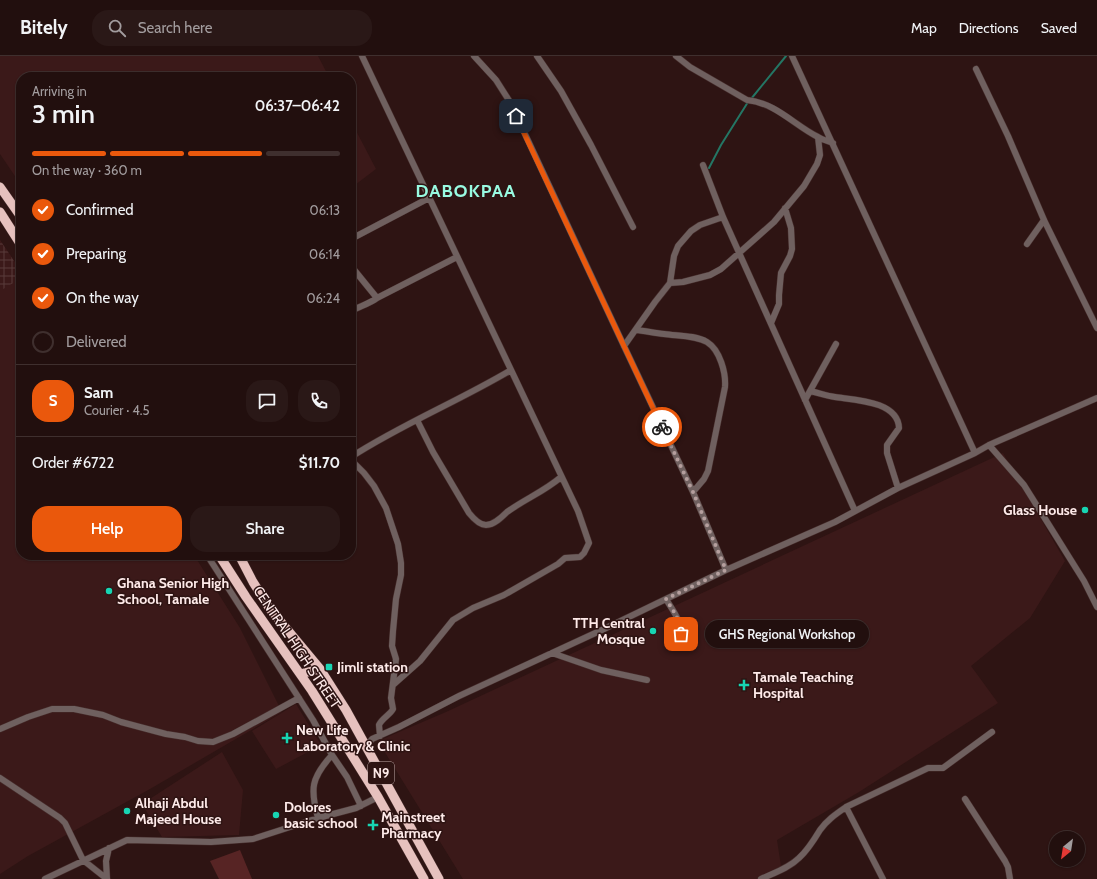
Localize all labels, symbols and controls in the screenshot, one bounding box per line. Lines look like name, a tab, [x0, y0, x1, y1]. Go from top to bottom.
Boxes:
search box	[92, 10, 372, 46]
text: Bitely	[20, 16, 68, 39]
icon: search	[106, 17, 128, 39]
text: Search here	[138, 19, 212, 37]
text: Map	[911, 19, 937, 37]
text: Directions	[959, 19, 1019, 37]
text: Saved	[1041, 19, 1077, 37]
text: Arriving in	[32, 83, 87, 99]
text: 06:37–06:42	[255, 97, 340, 115]
text: 3 min	[32, 98, 95, 130]
pin	[499, 99, 533, 133]
icon: home	[505, 105, 527, 127]
text: On the way · 360 m	[32, 162, 142, 178]
district label: DABOKPAA	[416, 180, 516, 202]
icon: check	[32, 199, 54, 221]
text: Confirmed	[66, 201, 134, 219]
text: 06:13	[310, 202, 340, 218]
icon: check	[32, 243, 54, 265]
text: Preparing	[66, 245, 126, 263]
text: 06:14	[309, 246, 340, 262]
icon: check	[32, 287, 54, 309]
text: On the way	[66, 289, 139, 307]
text: 06:24	[307, 290, 340, 306]
text: Delivered	[66, 333, 127, 351]
button: chat	[246, 380, 288, 422]
button: phone	[298, 380, 340, 422]
text: Sam	[84, 384, 113, 402]
text: S	[49, 392, 57, 410]
text: Courier · 4.5	[84, 402, 149, 418]
courier	[642, 407, 682, 447]
icon: bike	[651, 416, 673, 438]
text: Order #6722	[32, 454, 114, 472]
text: $11.70	[299, 454, 340, 472]
place label: Glass House	[1003, 501, 1077, 519]
marker: Glass House	[1080, 505, 1090, 515]
button: Help	[32, 506, 182, 552]
button: Share	[190, 506, 340, 552]
place label: Ghana Senior High School, Tamale	[117, 574, 229, 608]
street label: CENTRAL HIGH STREET	[249, 582, 345, 712]
marker: Ghana Senior High School, Tamale	[104, 586, 114, 596]
place label: TTH Central Mosque	[573, 614, 645, 648]
pin	[664, 617, 698, 651]
callout: GHS Regional Workshop	[705, 620, 869, 648]
icon: bag	[670, 623, 692, 645]
marker: TTH Central Mosque	[648, 626, 658, 636]
text: GHS Regional Workshop	[719, 626, 855, 642]
place label: Jimli station	[336, 658, 408, 676]
marker: Jimli station	[324, 662, 334, 672]
place label: Tamale Teaching Hospital	[753, 668, 853, 702]
marker: Tamale Teaching Hospital	[738, 679, 750, 691]
place label: New Life Laboratory & Clinic	[296, 721, 411, 755]
marker: New Life Laboratory & Clinic	[281, 732, 293, 744]
road number: N9	[368, 762, 394, 784]
place label: Alhaji Abdul Majeed House	[135, 794, 221, 828]
place label: Dolores basic school	[284, 798, 358, 832]
marker: Alhaji Abdul Majeed House	[122, 806, 132, 816]
place label: Mainstreet Pharmacy	[381, 808, 445, 842]
marker: Dolores basic school	[271, 810, 281, 820]
marker: Mainstreet Pharmacy	[368, 820, 378, 830]
north arrow	[1049, 831, 1085, 867]
map controls	[1049, 831, 1085, 867]

